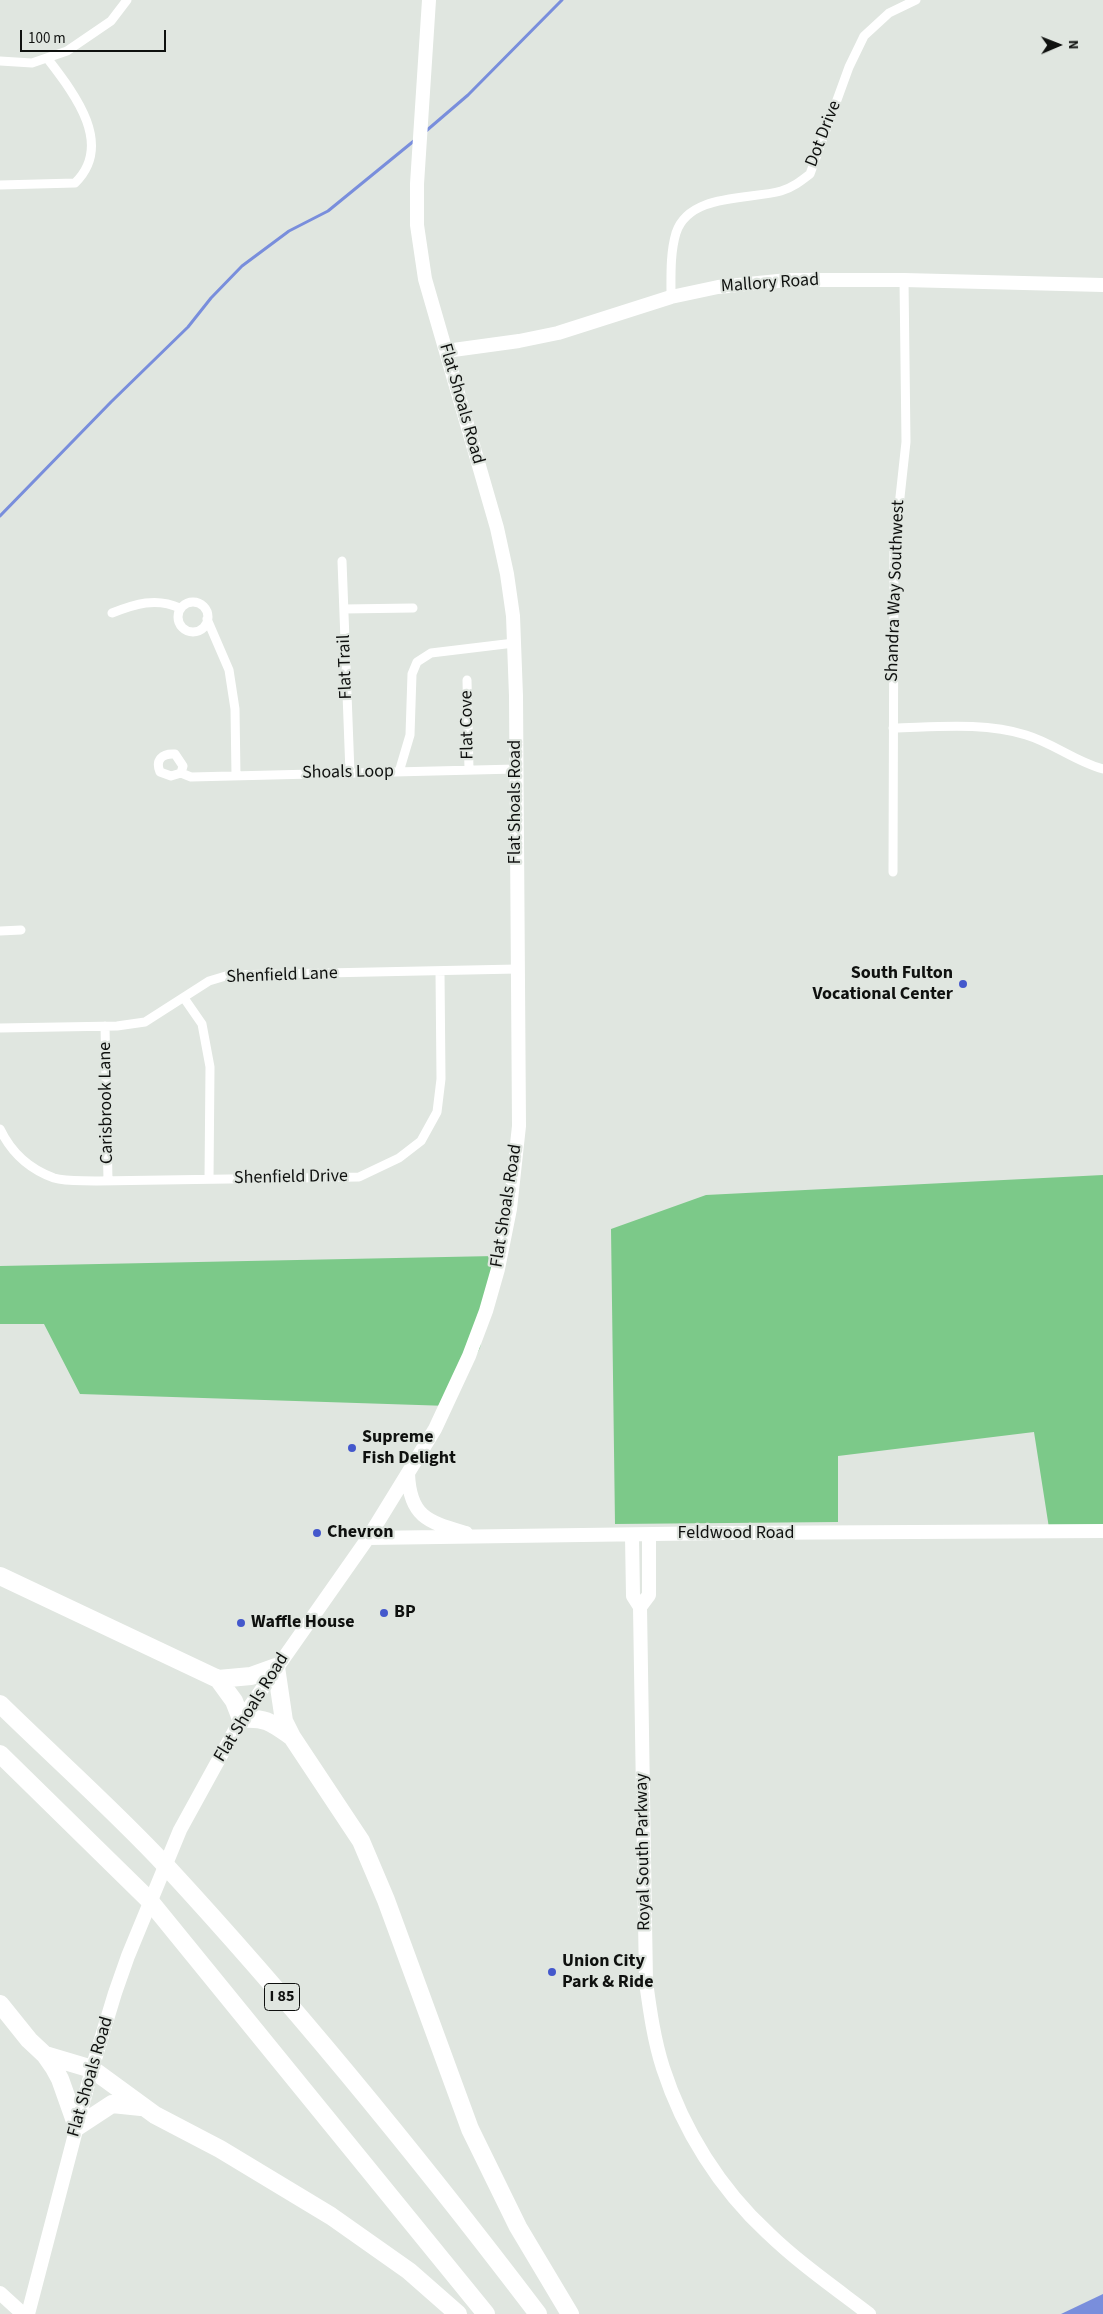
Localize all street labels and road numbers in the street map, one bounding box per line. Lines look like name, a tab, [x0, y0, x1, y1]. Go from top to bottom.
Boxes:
street label: Dot Drive	[802, 98, 846, 170]
street label: Mallory Road	[720, 270, 820, 298]
street label: Flat Shoals Road	[433, 341, 489, 467]
street label: Shandra Way Southwest	[882, 500, 910, 682]
street label: Flat Trail	[334, 634, 358, 700]
street label: Flat Cove	[457, 690, 479, 760]
street label: Flat Shoals Road	[505, 740, 527, 864]
street label: Shoals Loop	[302, 761, 394, 785]
street label: Shenfield Lane	[226, 963, 338, 989]
street label: Carisbrook Lane	[95, 1042, 119, 1164]
street label: Flat Shoals Road	[487, 1143, 527, 1269]
street label: Shenfield Drive	[234, 1166, 348, 1190]
street label: Feldwood Road	[678, 1523, 794, 1545]
street label: Flat Shoals Road	[210, 1650, 294, 1766]
street label: Royal South Parkway	[632, 1773, 656, 1931]
road number: I 85	[264, 1984, 300, 2010]
street label: Flat Shoals Road	[63, 2014, 119, 2140]

